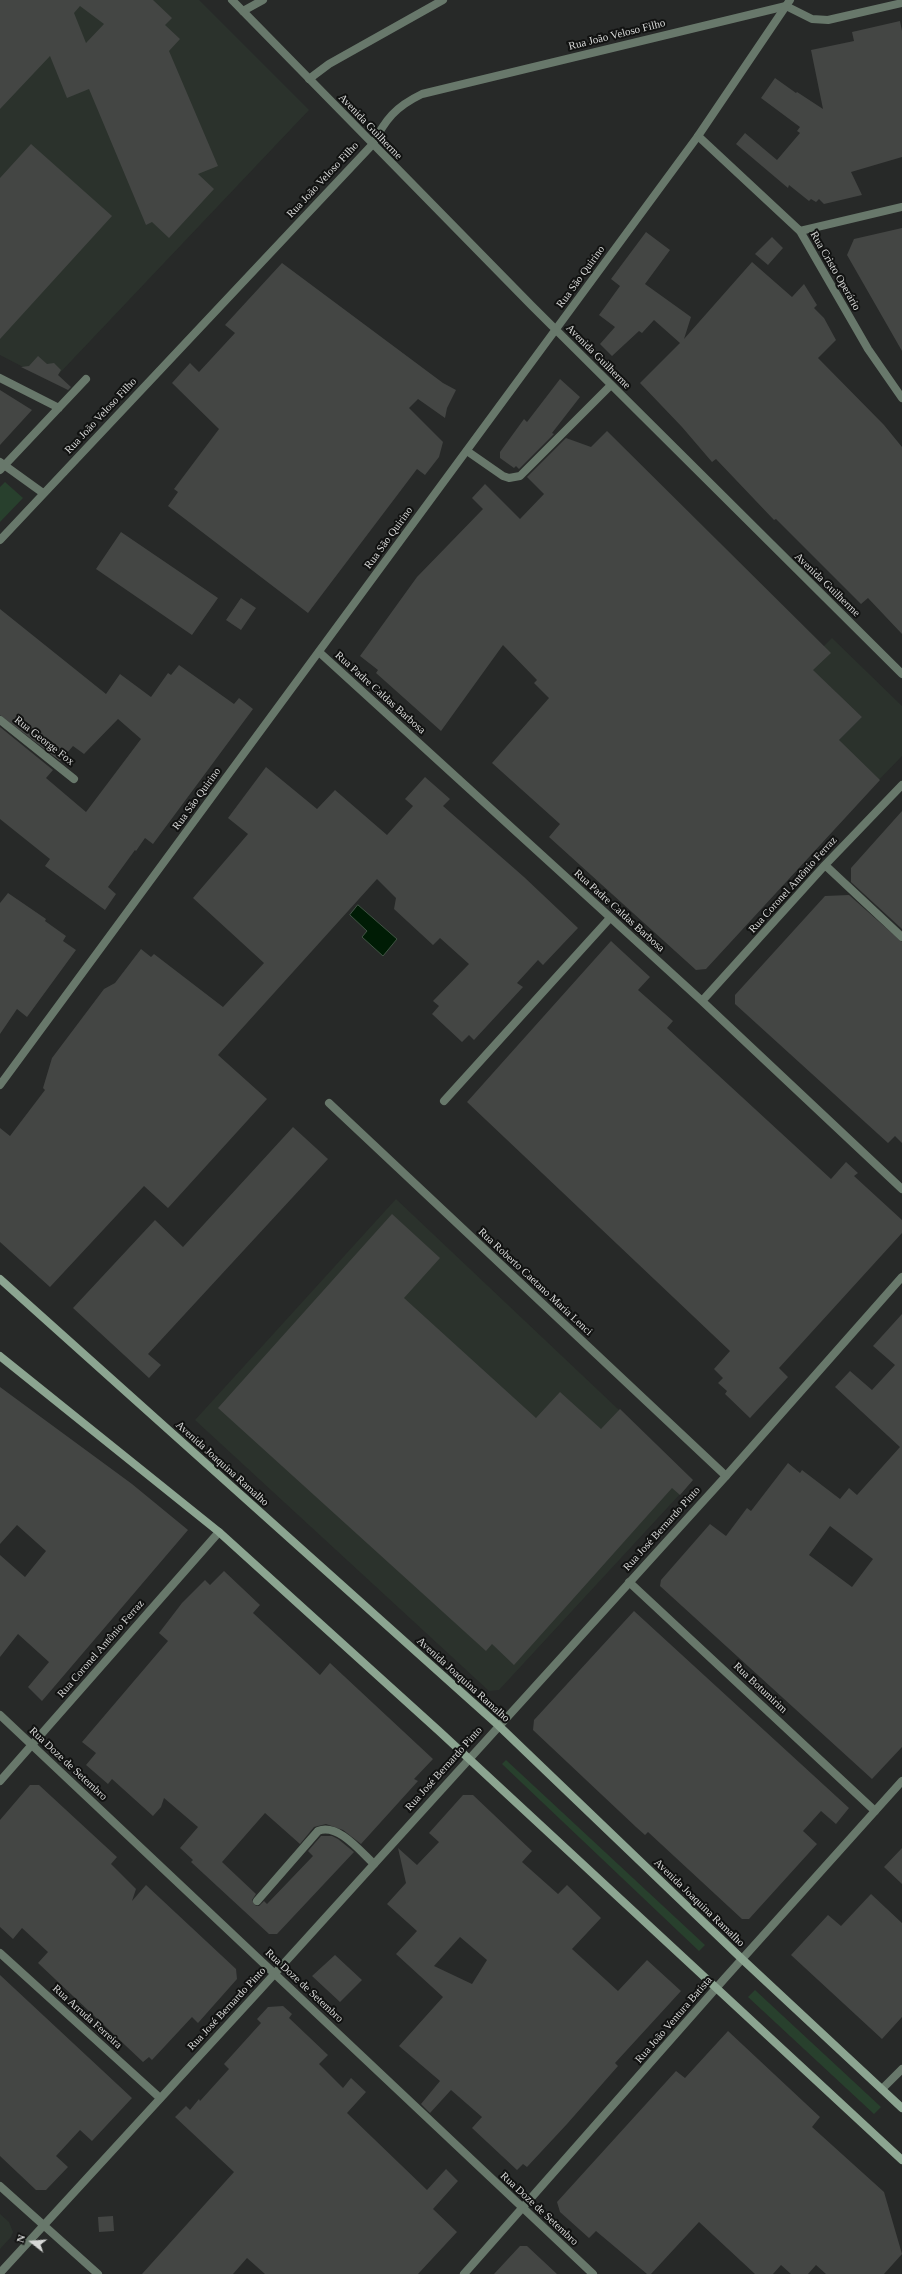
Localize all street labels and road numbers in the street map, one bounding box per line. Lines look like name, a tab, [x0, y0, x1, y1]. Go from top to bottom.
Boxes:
street label: Rua João Veloso Filho	[567, 17, 667, 53]
street label: Avenida Guilherme	[335, 91, 405, 163]
street label: Rua João Veloso Filho	[284, 139, 362, 221]
street label: Rua Cristo Operário	[807, 229, 863, 313]
street label: Rua São Quirino	[554, 243, 608, 311]
street label: Avenida Guilherme	[563, 322, 633, 392]
street label: Rua João Veloso Filho	[62, 375, 140, 457]
street label: Rua São Quirino	[362, 504, 416, 572]
street label: Avenida Guilherme	[791, 550, 863, 620]
street label: Rua Padre Caldas Barbosa	[332, 649, 428, 737]
street label: Rua George Fox	[11, 713, 77, 769]
street label: Rua São Quirino	[170, 765, 224, 833]
street label: Rua Coronel Antônio Ferraz	[746, 834, 840, 936]
street label: Rua Padre Caldas Barbosa	[571, 867, 667, 955]
street label: Rua Roberto Caetano Maria Lenci	[475, 1226, 595, 1338]
street label: Avenida Joaquina Ramalho	[173, 1419, 271, 1509]
street label: Rua José Bernardo Pinto	[621, 1484, 703, 1574]
street label: Rua Coronel Antônio Ferraz	[55, 1597, 147, 1701]
street label: Avenida Joaquina Ramalho	[414, 1635, 512, 1725]
street label: Rua Botumirim	[730, 1660, 790, 1716]
street label: Rua Doze de Setembro	[26, 1724, 110, 1804]
street label: Rua José Bernardo Pinto	[403, 1724, 485, 1814]
street label: Avenida Joaquina Ramalho	[651, 1856, 747, 1950]
street label: Rua Doze de Setembro	[262, 1946, 346, 2026]
street label: Rua José Bernardo Pinto	[185, 1965, 269, 2053]
street label: Rua João Ventura Batista	[633, 1974, 715, 2066]
street label: Rua Arruda Ferreira	[49, 1982, 125, 2052]
street label: Rua Doze de Setembro	[497, 2169, 581, 2249]

